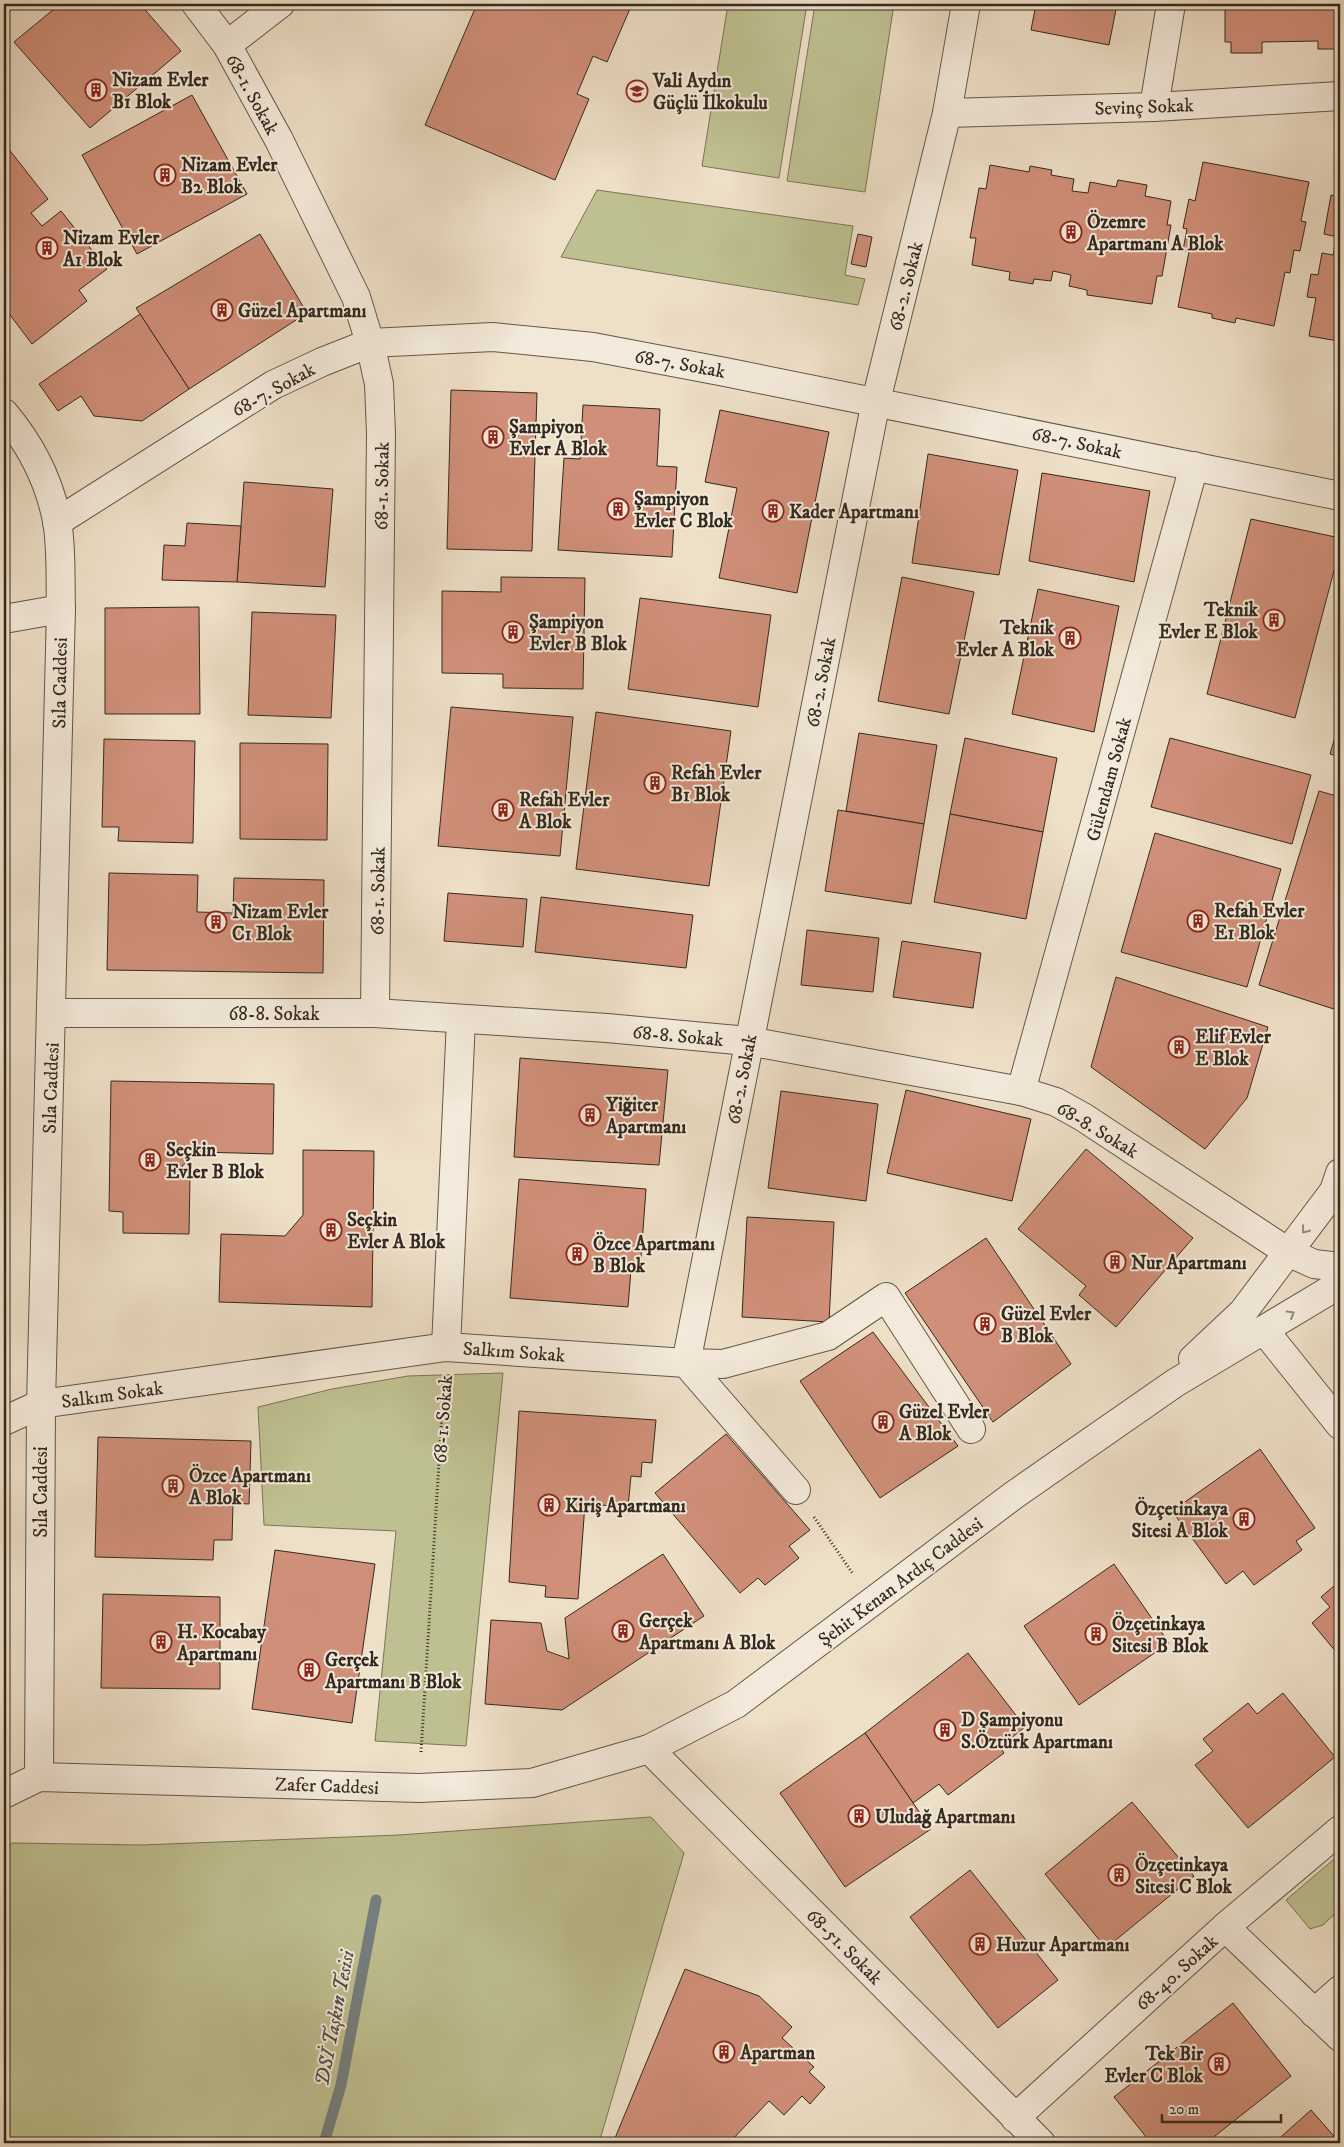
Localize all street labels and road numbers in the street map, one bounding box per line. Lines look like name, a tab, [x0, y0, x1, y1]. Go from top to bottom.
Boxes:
street label: 68-1. Sokak	[220, 50, 284, 140]
street label: Sevinç Sokak	[1094, 94, 1195, 121]
street label: 68-2. Sokak	[884, 239, 929, 333]
street label: 68-7. Sokak	[633, 345, 727, 384]
street label: 68-7. Sokak	[228, 358, 320, 423]
street label: 68-7. Sokak	[1029, 423, 1124, 464]
street label: 68-1. Sokak	[370, 441, 395, 531]
street label: 68-2. Sokak	[801, 635, 842, 729]
street label: Sıla Caddesi	[48, 637, 73, 729]
street label: Gülendam Sokak	[1082, 714, 1137, 844]
street label: 68-1. Sokak	[366, 846, 391, 936]
street label: 68-8. Sokak	[228, 1003, 320, 1026]
street label: 68-8. Sokak	[631, 1021, 725, 1052]
street label: 68-2. Sokak	[722, 1032, 763, 1126]
street label: Sıla Caddesi	[38, 1042, 65, 1134]
street label: 68-8. Sokak	[1052, 1097, 1143, 1164]
street label: Salkım Sokak	[462, 1337, 566, 1368]
street label: 68-1. Sokak	[429, 1373, 458, 1464]
street label: Salkım Sokak	[60, 1377, 165, 1414]
street label: Sıla Caddesi	[30, 1446, 53, 1538]
street label: Şehit Kenan Ardıç Caddesi	[814, 1513, 988, 1652]
street label: Zafer Caddesi	[275, 1773, 379, 1800]
street label: 68-51. Sokak	[801, 1904, 887, 1990]
street label: 68-40. Sokak	[1131, 1930, 1223, 2016]

